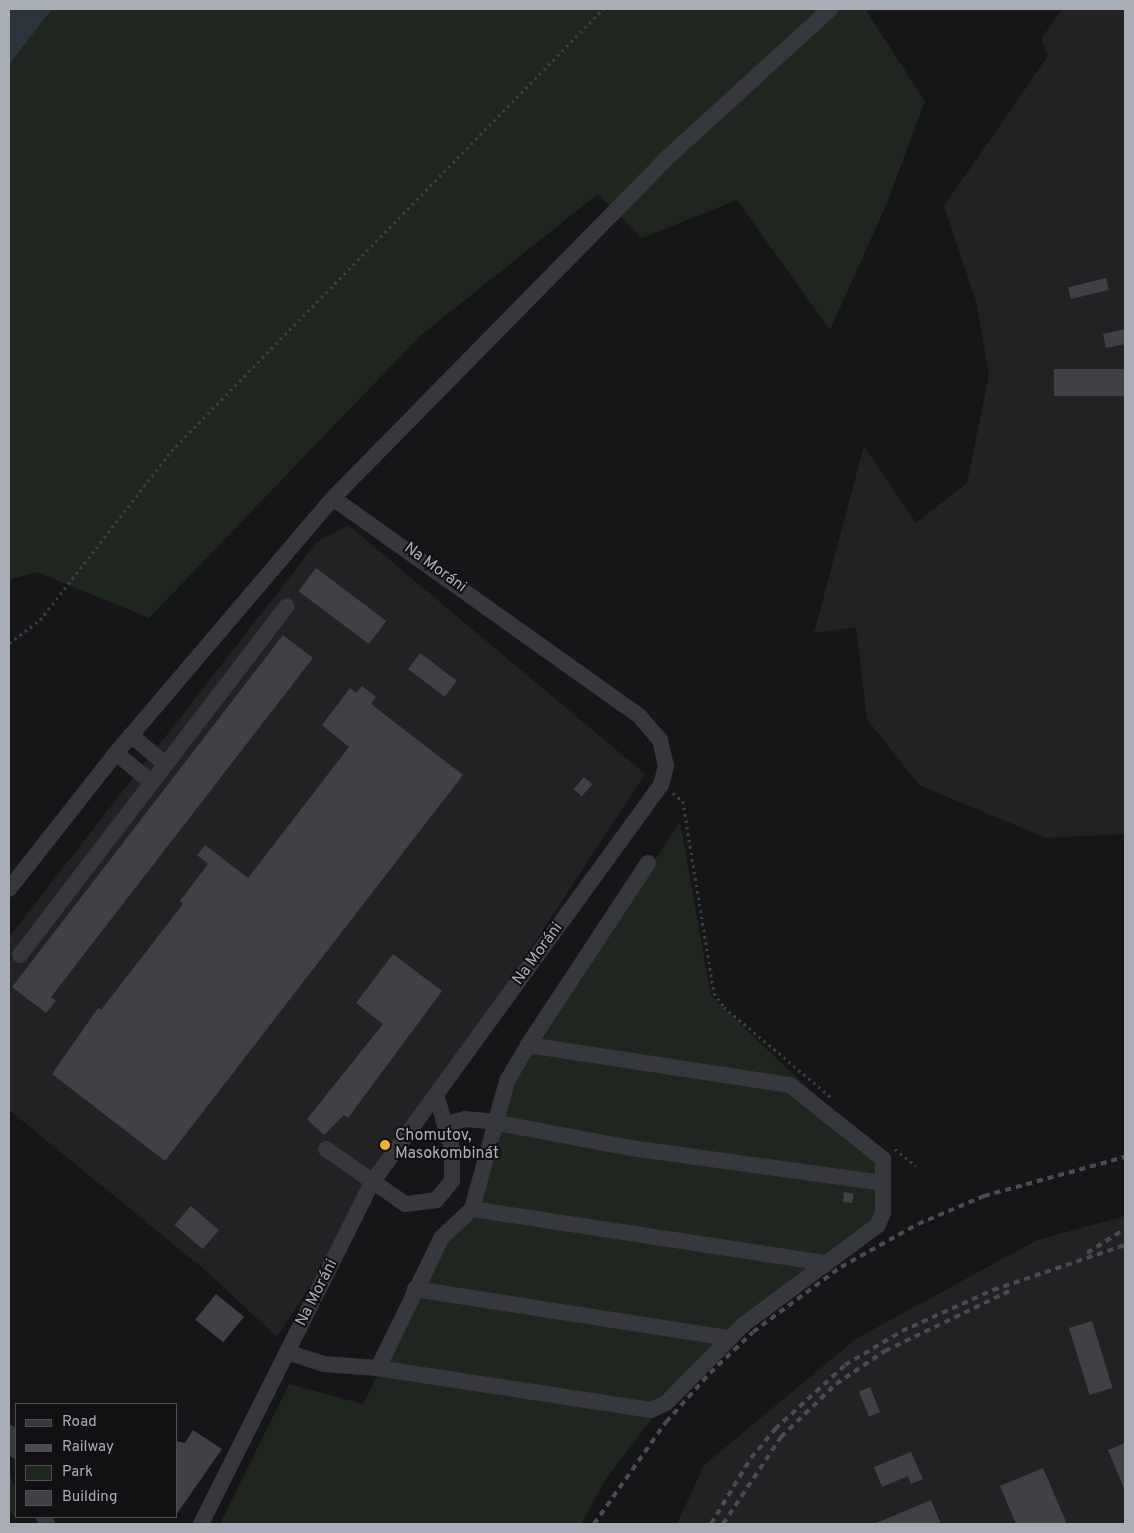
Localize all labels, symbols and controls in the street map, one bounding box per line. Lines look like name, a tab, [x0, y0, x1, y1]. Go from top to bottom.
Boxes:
street label: Na Moráni	[400, 539, 470, 597]
street label: Na Moráni	[509, 919, 567, 989]
place label: Chomutov, Masokombinát	[395, 1126, 499, 1164]
marker: Chomutov, Masokombinát	[379, 1139, 391, 1151]
street label: Na Moráni	[292, 1256, 342, 1330]
legend	[15, 1403, 178, 1518]
text: Road	[62, 1413, 97, 1432]
text: Railway	[62, 1438, 114, 1457]
text: Park	[62, 1463, 93, 1482]
text: Building	[62, 1488, 117, 1507]

